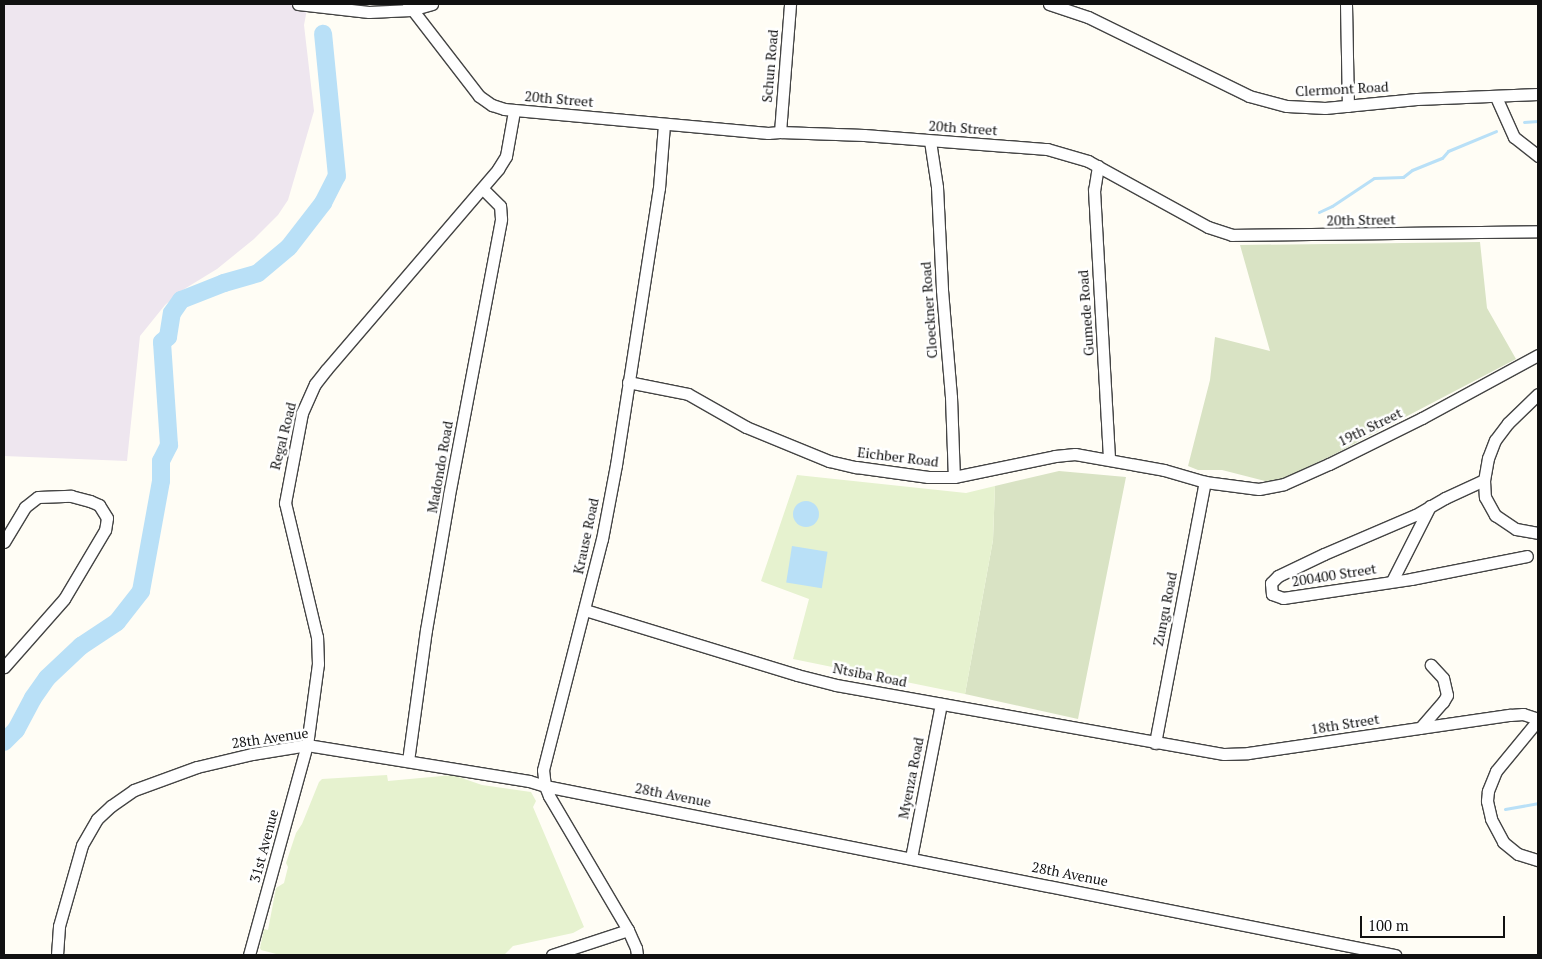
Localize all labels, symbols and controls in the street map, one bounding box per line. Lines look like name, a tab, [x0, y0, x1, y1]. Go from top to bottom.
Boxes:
street label: Schun Road	[758, 29, 782, 103]
street label: Clermont Road	[1295, 78, 1389, 100]
street label: 20th Street	[524, 88, 594, 110]
street label: 20th Street	[928, 117, 998, 139]
street label: 20th Street	[1326, 211, 1396, 229]
street label: Cloeckner Road	[917, 261, 941, 359]
street label: Gumede Road	[1075, 269, 1097, 357]
street label: Regal Road	[267, 401, 299, 471]
street label: 19th Street	[1335, 404, 1405, 450]
street label: Madondo Road	[424, 420, 456, 514]
street label: Eichber Road	[856, 444, 940, 470]
street label: Krause Road	[570, 496, 602, 576]
street label: 200400 Street	[1290, 560, 1378, 590]
street label: Zungu Road	[1150, 571, 1180, 647]
street label: Ntsiba Road	[832, 660, 908, 690]
street label: 18th Street	[1310, 710, 1380, 738]
street label: 28th Avenue	[230, 724, 310, 752]
street label: Myenza Road	[895, 736, 927, 820]
street label: 28th Avenue	[633, 779, 713, 811]
street label: 31st Avenue	[246, 807, 282, 885]
street label: 28th Avenue	[1030, 858, 1110, 890]
scale bar	[1362, 906, 1507, 938]
text: 100 m	[1368, 915, 1409, 935]

